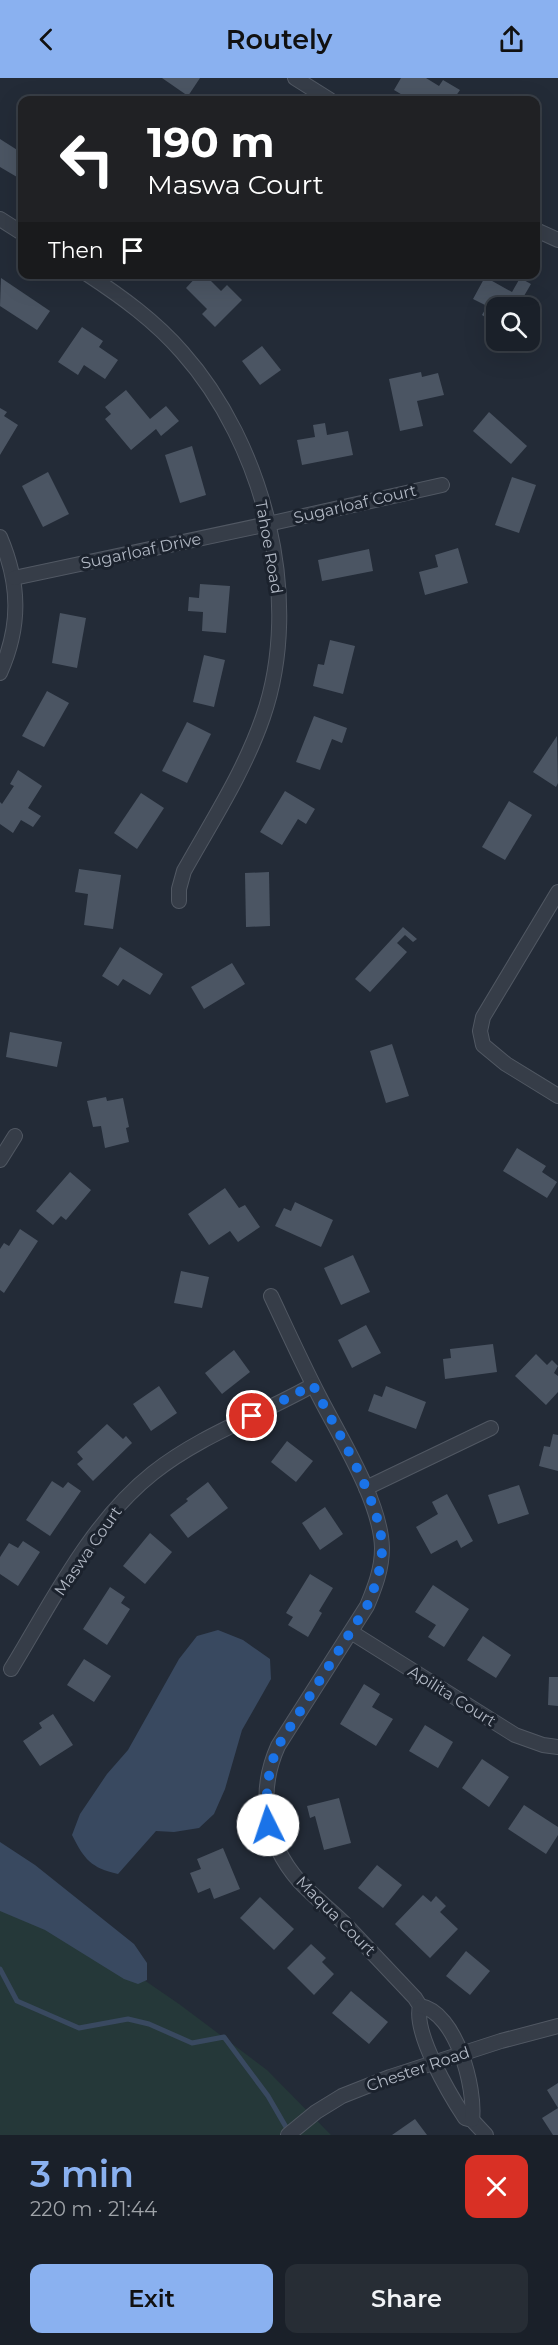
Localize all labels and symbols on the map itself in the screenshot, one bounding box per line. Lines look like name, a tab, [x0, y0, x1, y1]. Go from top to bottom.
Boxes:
street label: Sugarloaf Court	[292, 481, 419, 527]
street label: Tahoe Road	[251, 499, 287, 595]
street label: Sugarloaf Drive	[79, 529, 203, 573]
pin	[226, 1390, 277, 1441]
street label: Maswa Court	[50, 1502, 126, 1599]
street label: Apilita Court	[405, 1661, 500, 1731]
position arrow	[236, 1793, 300, 1857]
street label: Maqua Court	[292, 1872, 380, 1960]
street label: Chester Road	[364, 2042, 472, 2096]

